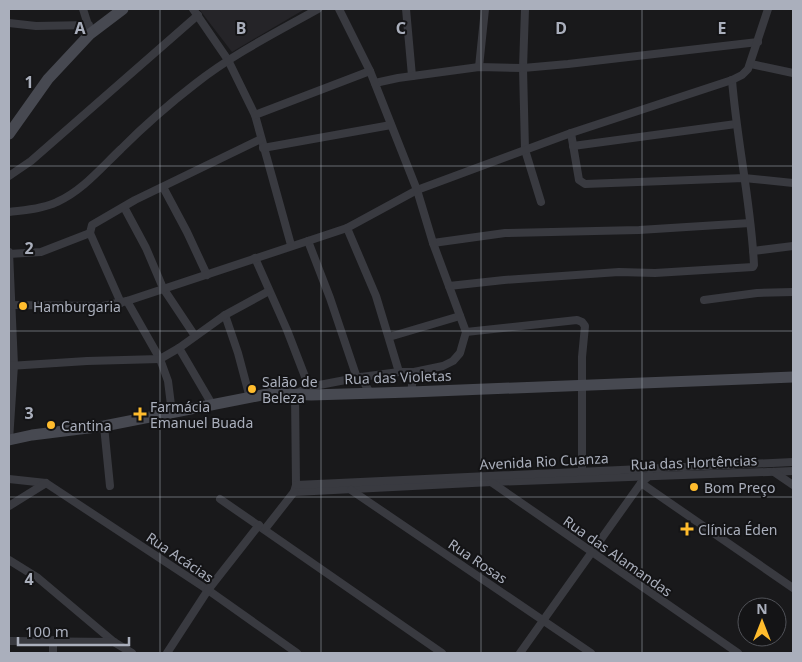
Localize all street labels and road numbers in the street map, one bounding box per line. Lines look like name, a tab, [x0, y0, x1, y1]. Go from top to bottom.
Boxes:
street label: Rua das Violetas	[344, 366, 452, 388]
street label: Avenida Rio Cuanza	[479, 448, 609, 474]
street label: Rua das Hortências	[630, 450, 758, 474]
street label: Rua das Alamandas	[560, 511, 676, 601]
street label: Rua Acácias	[143, 528, 218, 587]
street label: Rua Rosas	[445, 534, 511, 588]

